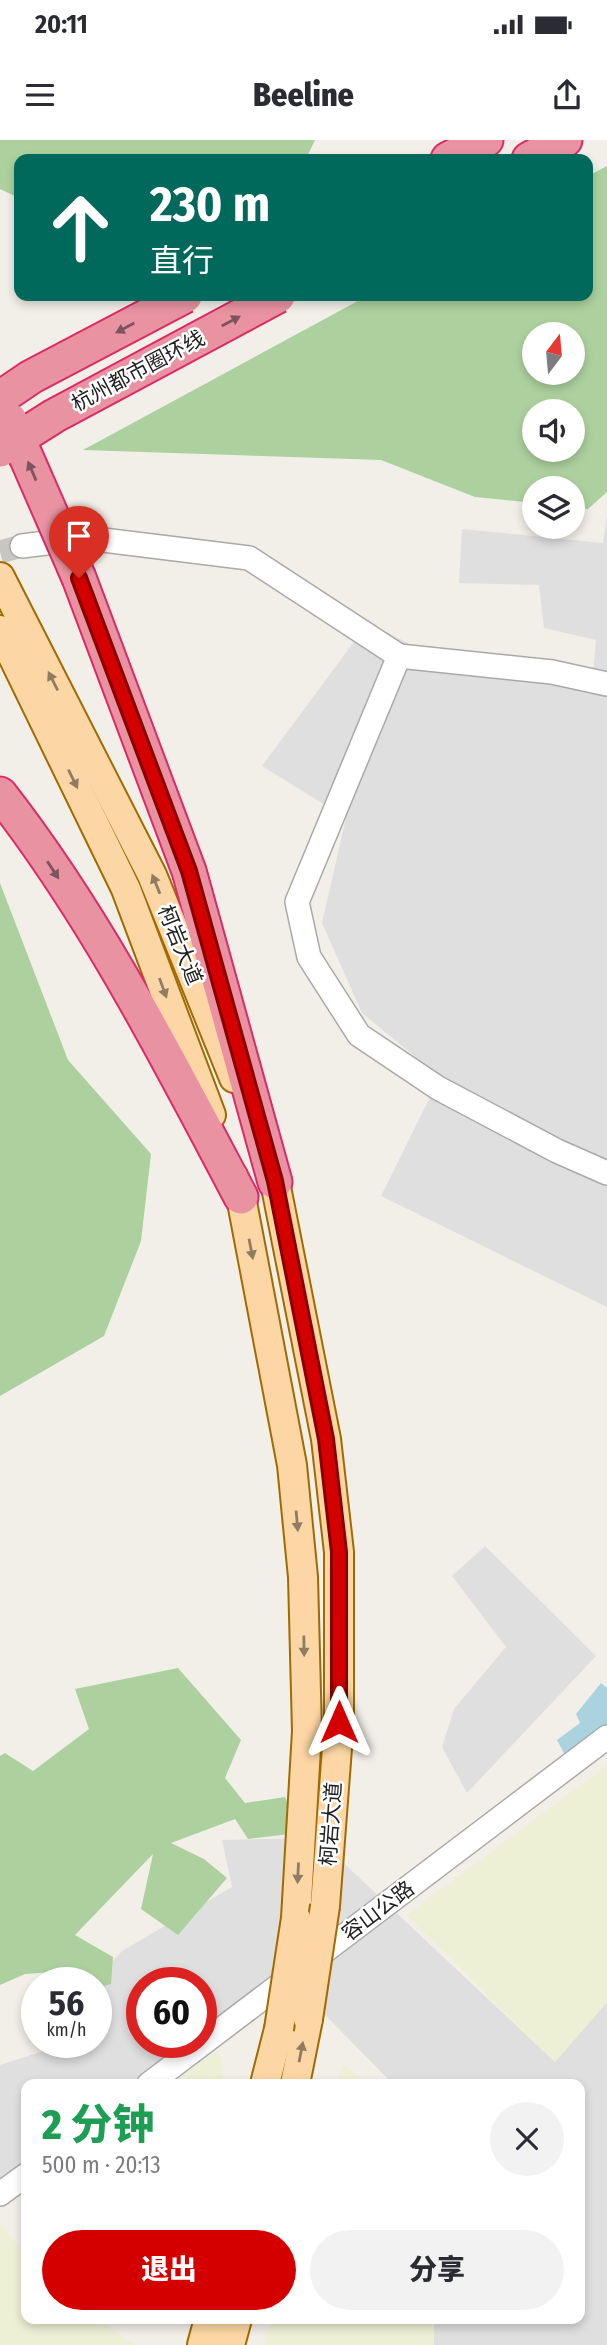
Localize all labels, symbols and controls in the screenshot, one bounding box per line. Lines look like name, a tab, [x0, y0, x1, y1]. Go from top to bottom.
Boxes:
text: 20:11	[35, 9, 88, 40]
icon: menu	[21, 76, 59, 114]
text: Beeline	[253, 76, 354, 114]
icon: share	[548, 76, 586, 114]
text: 230 m	[150, 175, 270, 234]
icon: ahead	[35, 182, 126, 273]
text: 直行	[150, 242, 214, 280]
one-way arrow	[221, 315, 241, 327]
one-way arrow	[115, 322, 135, 333]
north arrow	[522, 322, 584, 385]
map controls	[522, 322, 585, 539]
street label: 杭州都市圈环线	[67, 325, 209, 417]
button: sound	[522, 399, 585, 462]
one-way arrow	[27, 460, 38, 481]
button: layers	[522, 476, 585, 539]
pin	[49, 506, 109, 578]
icon: arrive	[60, 517, 98, 555]
one-way arrow	[48, 671, 59, 691]
one-way arrow	[67, 769, 79, 789]
one-way arrow	[47, 860, 60, 880]
one-way arrow	[150, 874, 161, 895]
street label: 柯岩大道	[152, 901, 208, 989]
one-way arrow	[158, 977, 169, 998]
one-way arrow	[246, 1238, 257, 1260]
one-way arrow	[292, 1510, 303, 1532]
one-way arrow	[299, 1635, 310, 1657]
position arrow	[302, 1685, 376, 1759]
street label: 柯岩大道	[315, 1781, 347, 1867]
one-way arrow	[293, 1862, 304, 1884]
street label: 容山公路	[337, 1875, 419, 1947]
speed limit sign: 60	[126, 1967, 217, 2058]
text: 56	[49, 1982, 84, 2024]
text: km/h	[46, 2019, 87, 2041]
one-way arrow	[296, 2041, 307, 2063]
text: 2 分钟	[42, 2100, 154, 2150]
button: close	[490, 2102, 564, 2176]
text: 500 m · 20:13	[42, 2151, 161, 2179]
button: 退出	[42, 2230, 296, 2310]
button: 分享	[310, 2230, 564, 2310]

